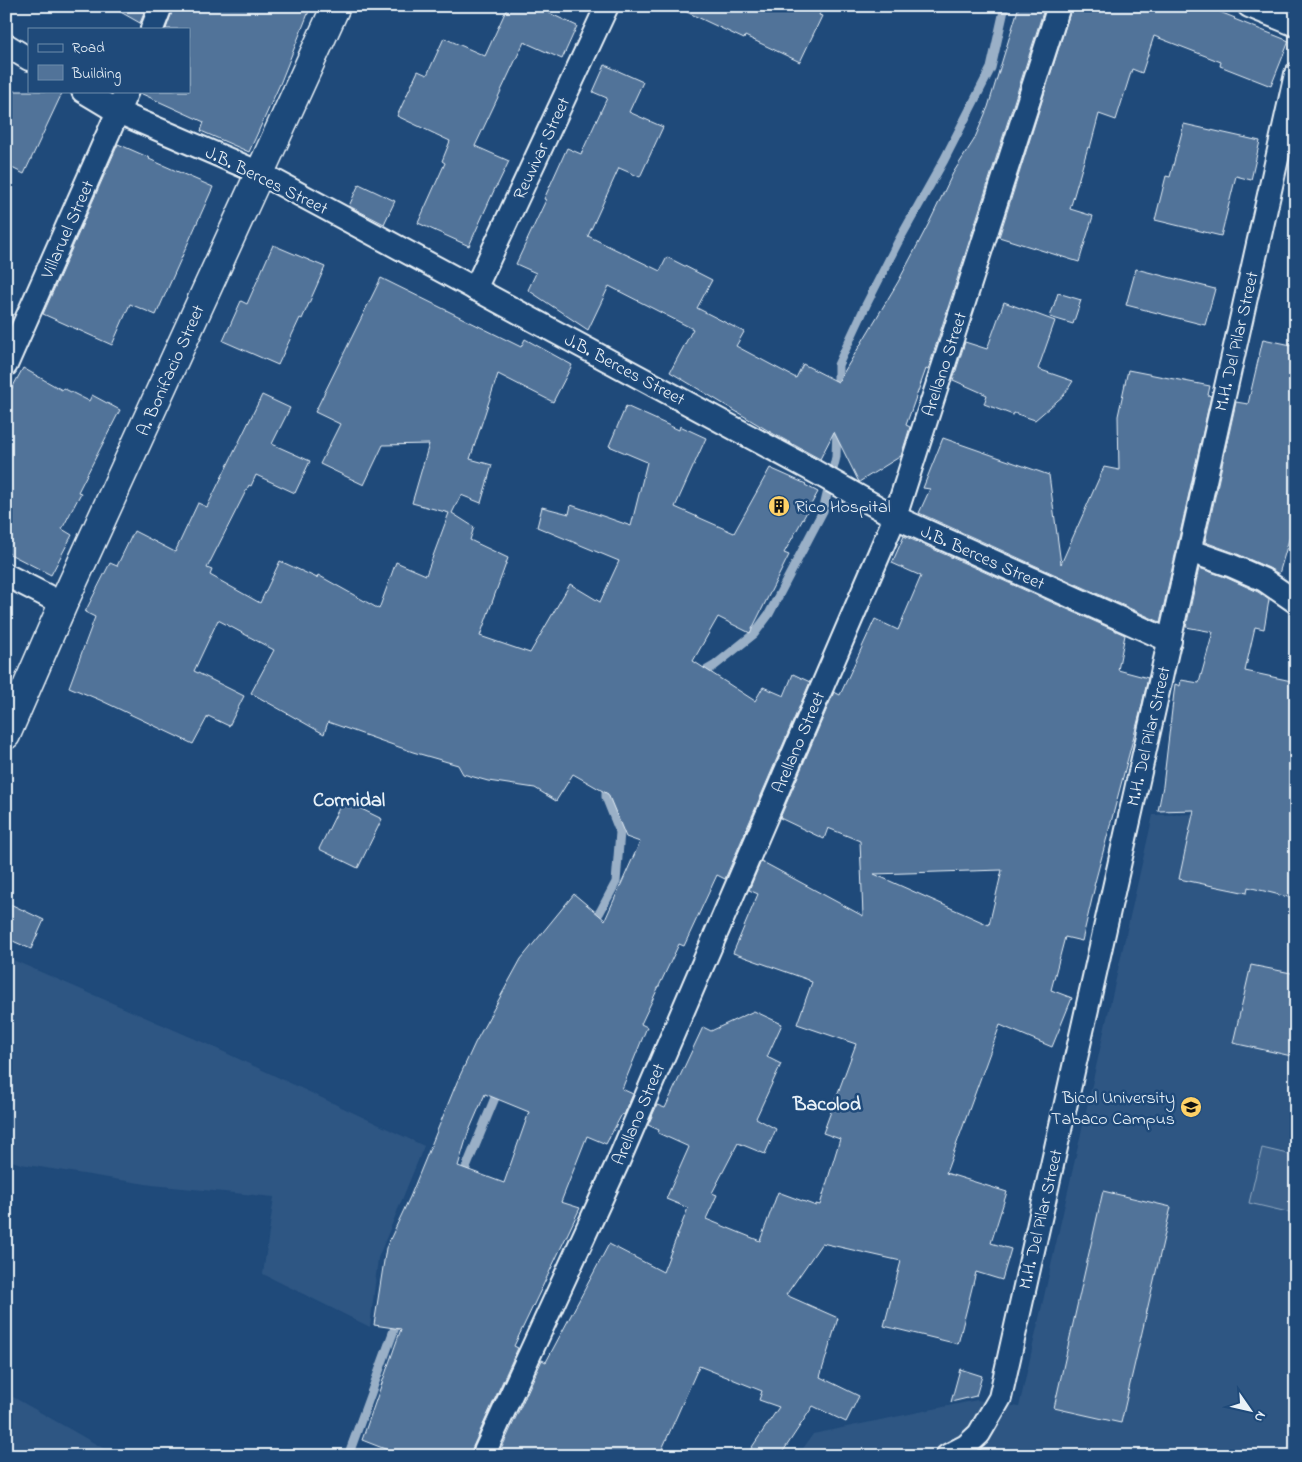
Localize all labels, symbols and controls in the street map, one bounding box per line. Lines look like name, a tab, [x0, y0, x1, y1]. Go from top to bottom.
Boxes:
legend	[28, 28, 190, 92]
text: Road	[72, 37, 105, 59]
text: Building	[71, 63, 121, 86]
street label: Reuvivar Street	[508, 93, 578, 204]
street label: J.B. Berces Street	[200, 141, 332, 223]
street label: Villaruel Street	[35, 177, 102, 284]
street label: M.H. Del Pilar Street	[1209, 269, 1267, 414]
street label: A. Bonifacio Street	[131, 301, 212, 441]
street label: Arellano Street	[917, 309, 975, 420]
street label: J.B. Berces Street	[559, 328, 689, 414]
building icon: Rico Hospital	[767, 494, 791, 518]
place label: Rico Hospital	[795, 495, 891, 521]
street label: J.B. Berces Street	[916, 520, 1048, 598]
street label: M.H. Del Pilar Street	[1121, 664, 1179, 809]
street label: Arellano Street	[767, 688, 833, 798]
district label: Cormidal	[313, 787, 385, 816]
street label: Arellano Street	[607, 1060, 673, 1170]
place label: Bicol University Tabaco Campus	[1051, 1086, 1175, 1133]
district label: Bacolod	[792, 1091, 862, 1120]
school or university icon: Bicol University Tabaco Campus	[1179, 1095, 1203, 1119]
street label: M.H. Del Pilar Street	[1013, 1147, 1071, 1292]
north arrow	[1224, 1384, 1274, 1434]
text: N	[1248, 1407, 1271, 1426]

